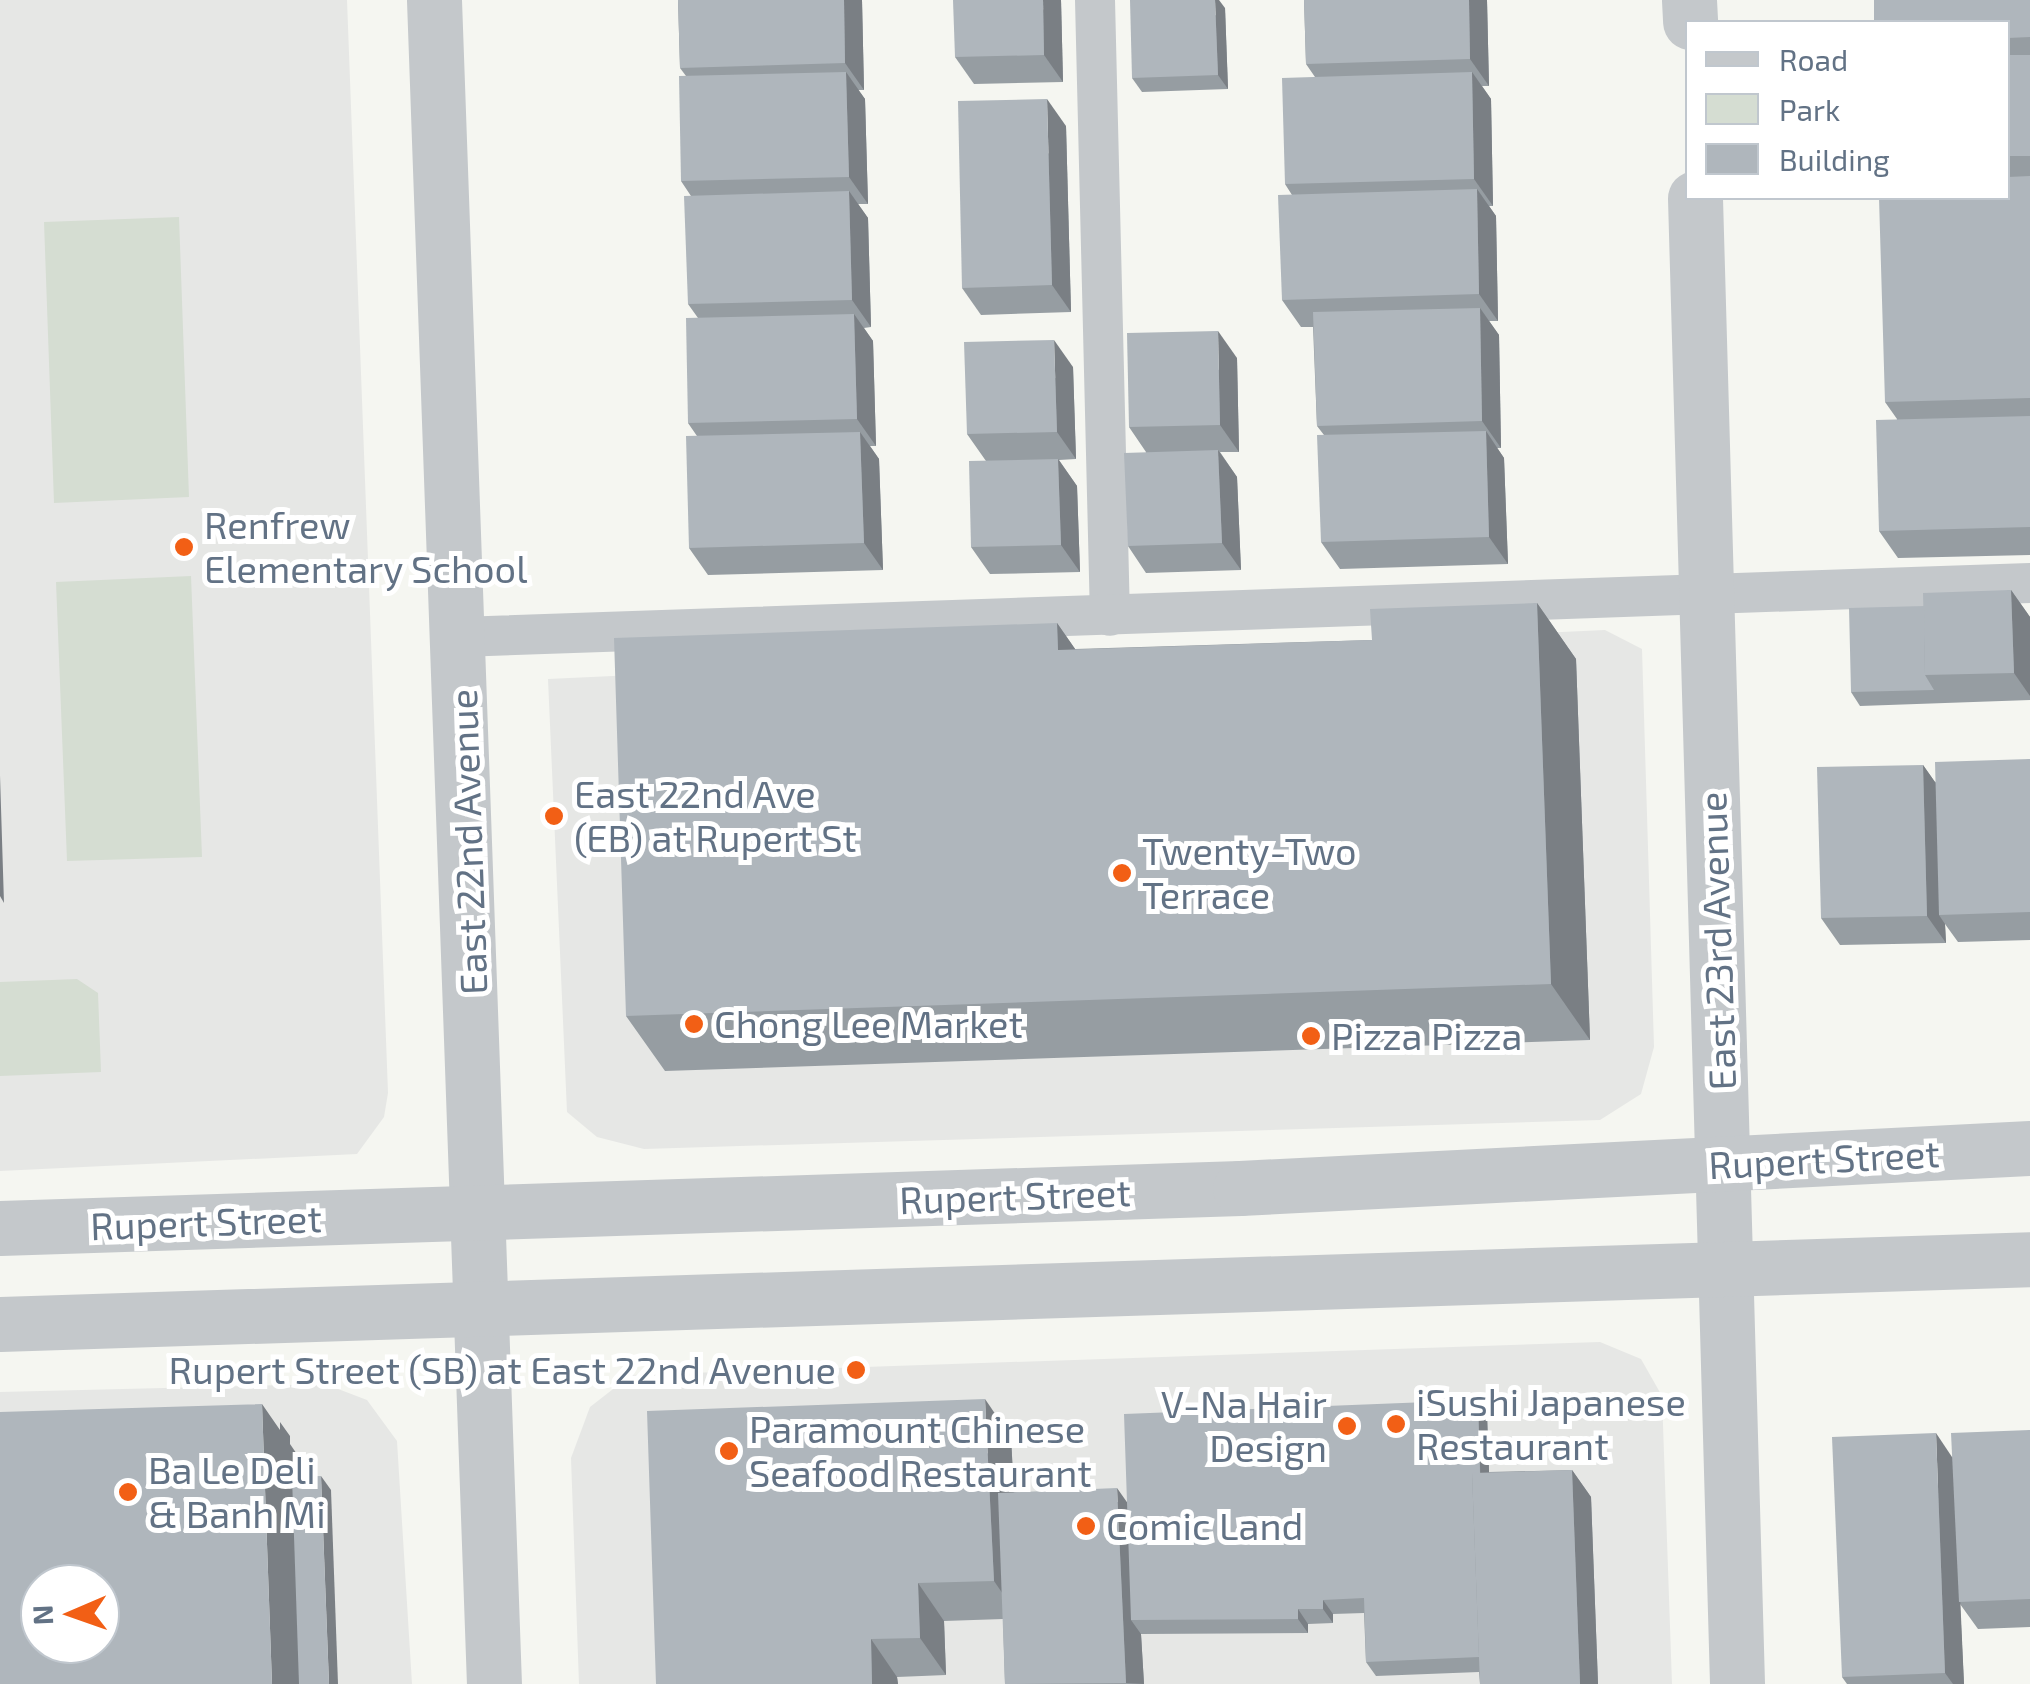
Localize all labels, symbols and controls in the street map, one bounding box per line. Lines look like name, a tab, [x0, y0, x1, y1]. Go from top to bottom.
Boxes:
legend	[1685, 20, 2010, 200]
text: Road	[1779, 41, 1848, 77]
text: Park	[1779, 91, 1840, 127]
text: Building	[1779, 141, 1890, 177]
place label: Renfrew Elementary School	[204, 502, 528, 592]
marker: Renfrew Elementary School	[173, 536, 195, 558]
street label: East 22nd Avenue	[440, 688, 496, 996]
place label: East 22nd Ave (EB) at Rupert St	[574, 771, 857, 861]
street label: East 23rd Avenue	[1689, 791, 1745, 1091]
marker: East 22nd Ave (EB) at Rupert St	[543, 805, 565, 827]
place label: Twenty-Two Terrace	[1142, 828, 1357, 918]
marker: Twenty-Two Terrace	[1111, 862, 1133, 884]
place label: Chong Lee Market	[714, 1001, 1023, 1047]
marker: Chong Lee Market	[683, 1013, 705, 1035]
place label: Pizza Pizza	[1331, 1013, 1522, 1059]
marker: Pizza Pizza	[1300, 1025, 1322, 1047]
street label: Rupert Street	[1707, 1130, 1941, 1188]
street label: Rupert Street	[899, 1169, 1131, 1223]
street label: Rupert Street	[90, 1195, 322, 1249]
place label: Rupert Street (SB) at East 22nd Avenue	[168, 1347, 836, 1393]
marker: Rupert Street (SB) at East 22nd Avenue	[845, 1359, 867, 1381]
place label: iSushi Japanese Restaurant	[1416, 1379, 1687, 1468]
place label: V-Na Hair Design	[1161, 1381, 1327, 1470]
place label: Paramount Chinese Seafood Restaurant	[749, 1406, 1092, 1496]
marker: iSushi Japanese Restaurant	[1385, 1413, 1407, 1435]
marker: V-Na Hair Design	[1336, 1415, 1358, 1437]
marker: Paramount Chinese Seafood Restaurant	[718, 1440, 740, 1462]
place label: Ba Le Deli & Banh Mi	[148, 1447, 326, 1536]
marker: Ba Le Deli & Banh Mi	[117, 1481, 139, 1503]
place label: Comic Land	[1106, 1503, 1303, 1549]
marker: Comic Land	[1075, 1515, 1097, 1537]
north arrow	[20, 1564, 120, 1664]
text: N	[25, 1604, 59, 1626]

